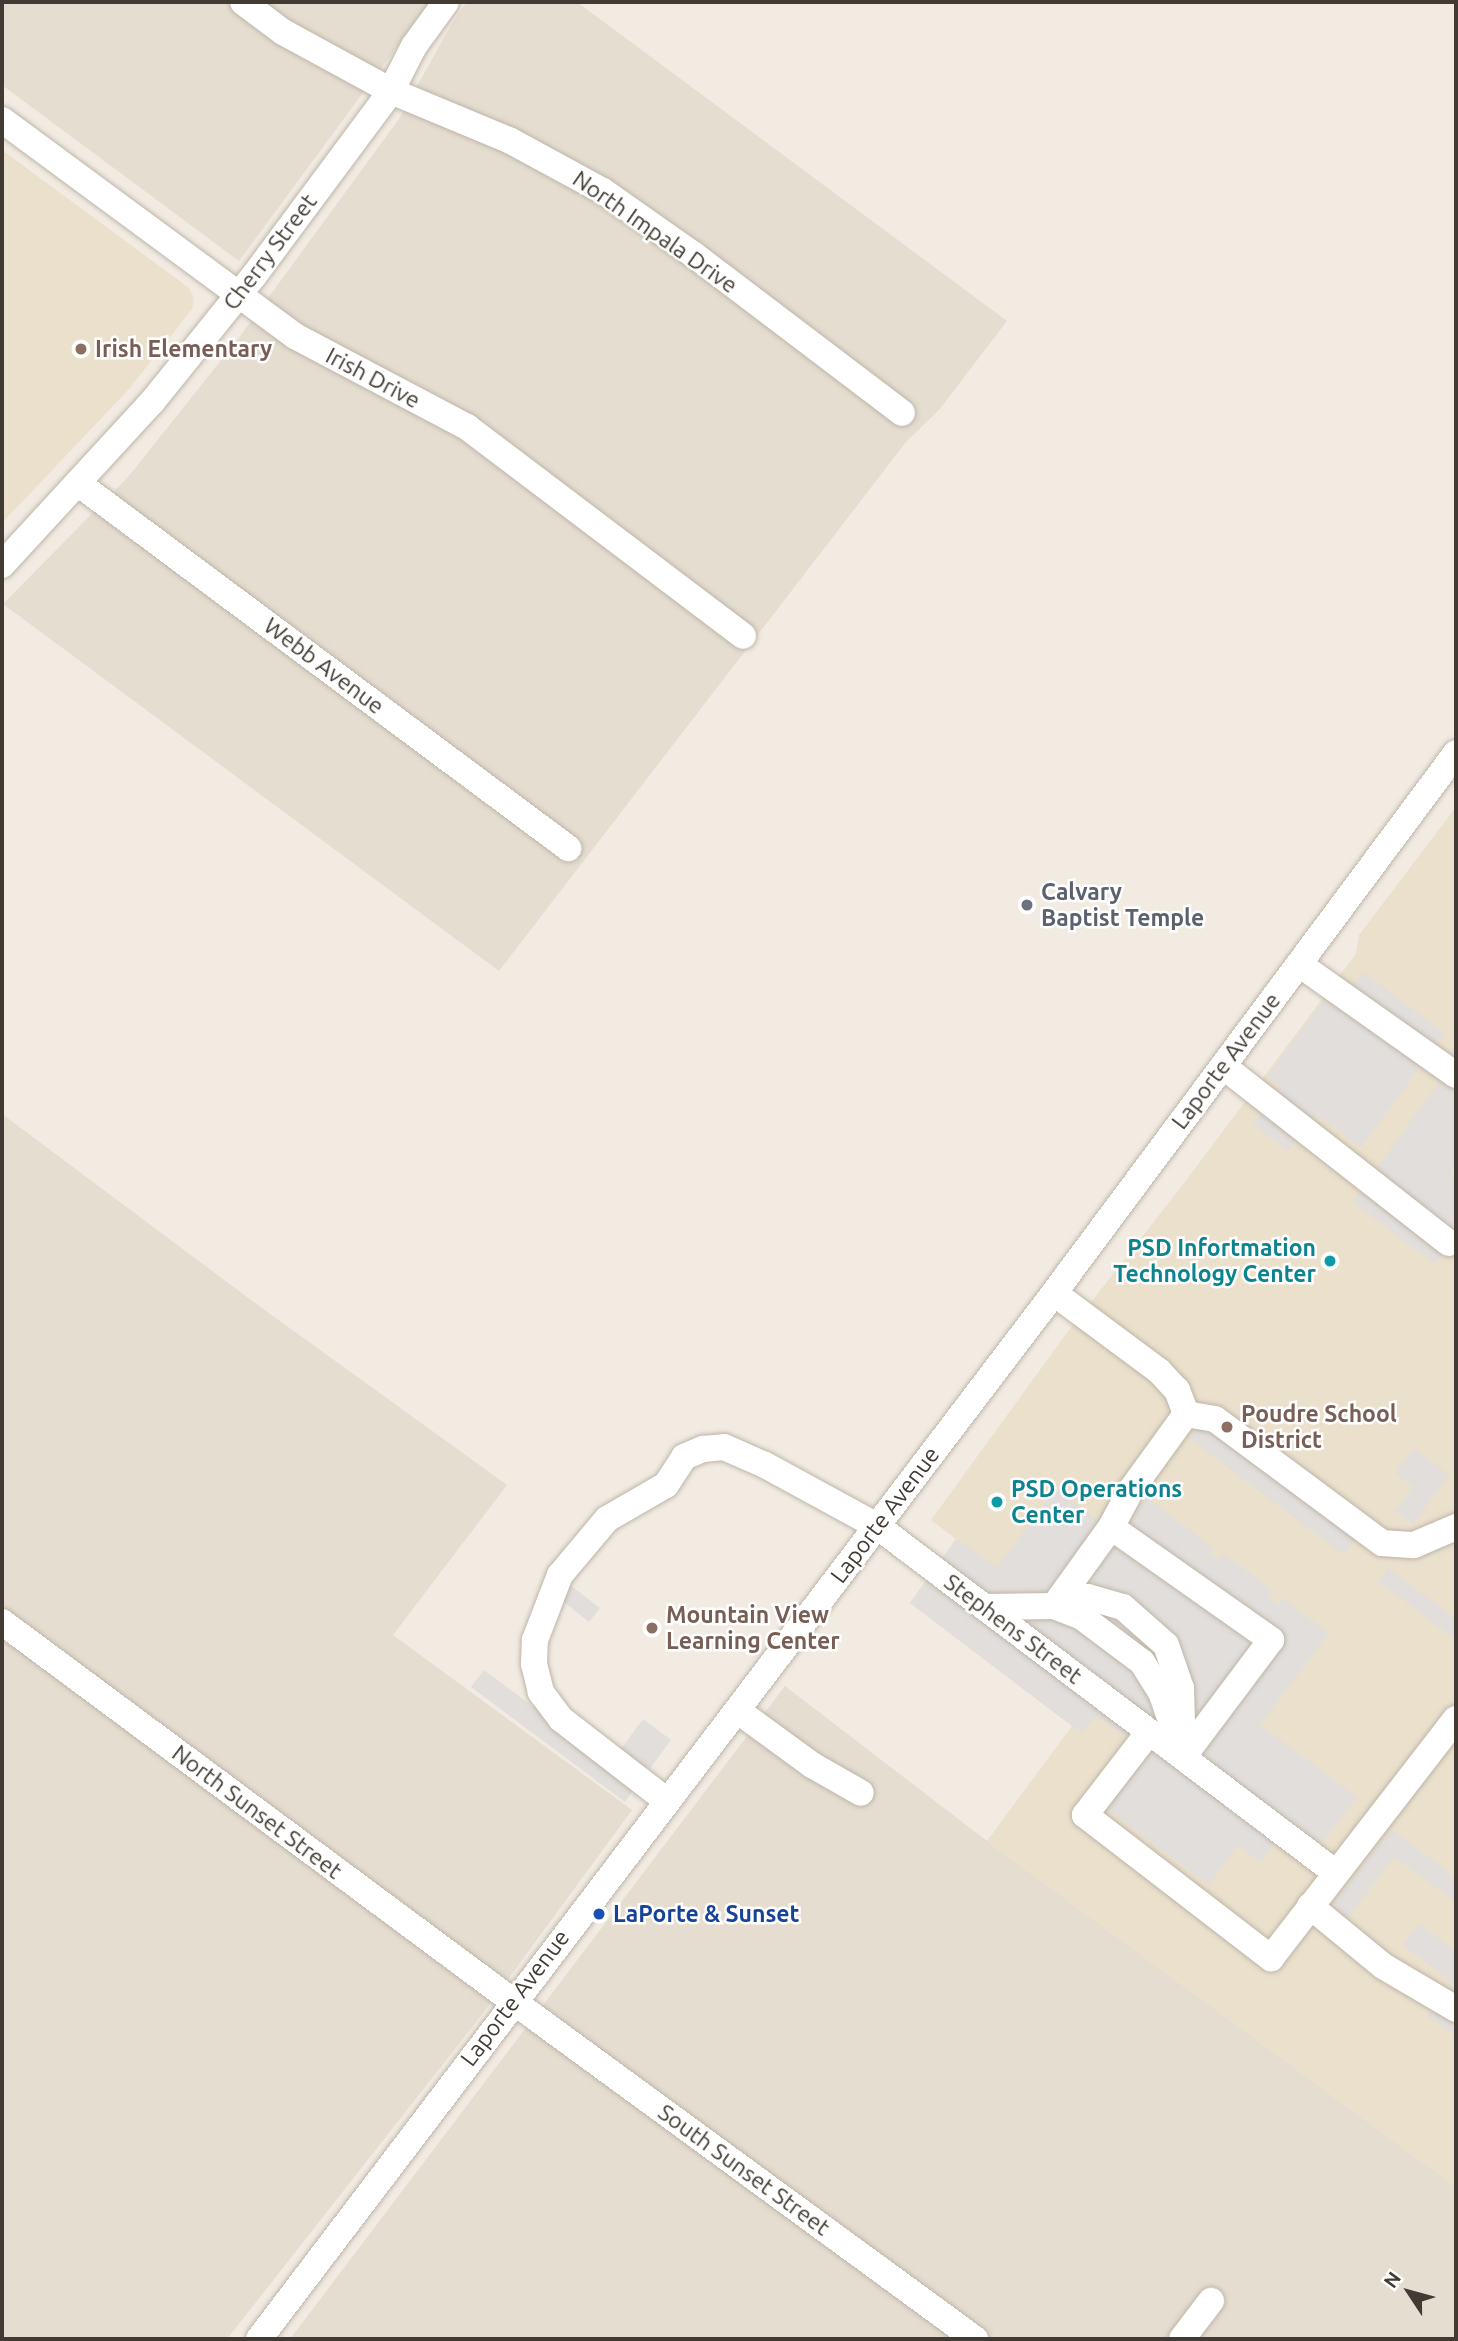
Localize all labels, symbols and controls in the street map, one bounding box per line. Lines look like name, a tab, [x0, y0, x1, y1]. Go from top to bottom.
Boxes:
street label: North Impala Drive	[567, 165, 743, 299]
street label: Cherry Street	[217, 188, 323, 316]
place label: Irish Elementary	[95, 335, 272, 363]
marker: Irish Elementary	[73, 341, 89, 357]
street label: Irish Drive	[321, 342, 425, 414]
street label: Webb Avenue	[258, 612, 390, 720]
place label: Calvary Baptist Temple	[1041, 878, 1204, 932]
marker: Calvary Baptist Temple	[1019, 897, 1035, 913]
street label: Laporte Avenue	[1166, 987, 1286, 1135]
place label: PSD Infortmation Technology Center	[1113, 1234, 1316, 1288]
marker: PSD Infortmation Technology Center	[1322, 1253, 1338, 1269]
place label: Poudre School District	[1241, 1400, 1397, 1454]
marker: Poudre School District	[1219, 1419, 1235, 1435]
street label: Laporte Avenue	[825, 1441, 945, 1589]
place label: PSD Operations Center	[1011, 1475, 1182, 1529]
marker: PSD Operations Center	[989, 1494, 1005, 1510]
street label: Stephens Street	[939, 1568, 1087, 1690]
place label: Mountain View Learning Center	[666, 1601, 840, 1655]
marker: Mountain View Learning Center	[644, 1620, 660, 1636]
street label: North Sunset Street	[167, 1739, 347, 1885]
place label: LaPorte & Sunset	[613, 1900, 800, 1928]
marker: LaPorte & Sunset	[591, 1906, 607, 1922]
street label: Laporte Avenue	[455, 1924, 575, 2072]
street label: South Sunset Street	[653, 2098, 835, 2242]
north arrow	[1374, 2257, 1444, 2327]
text: N	[1379, 2267, 1405, 2292]

